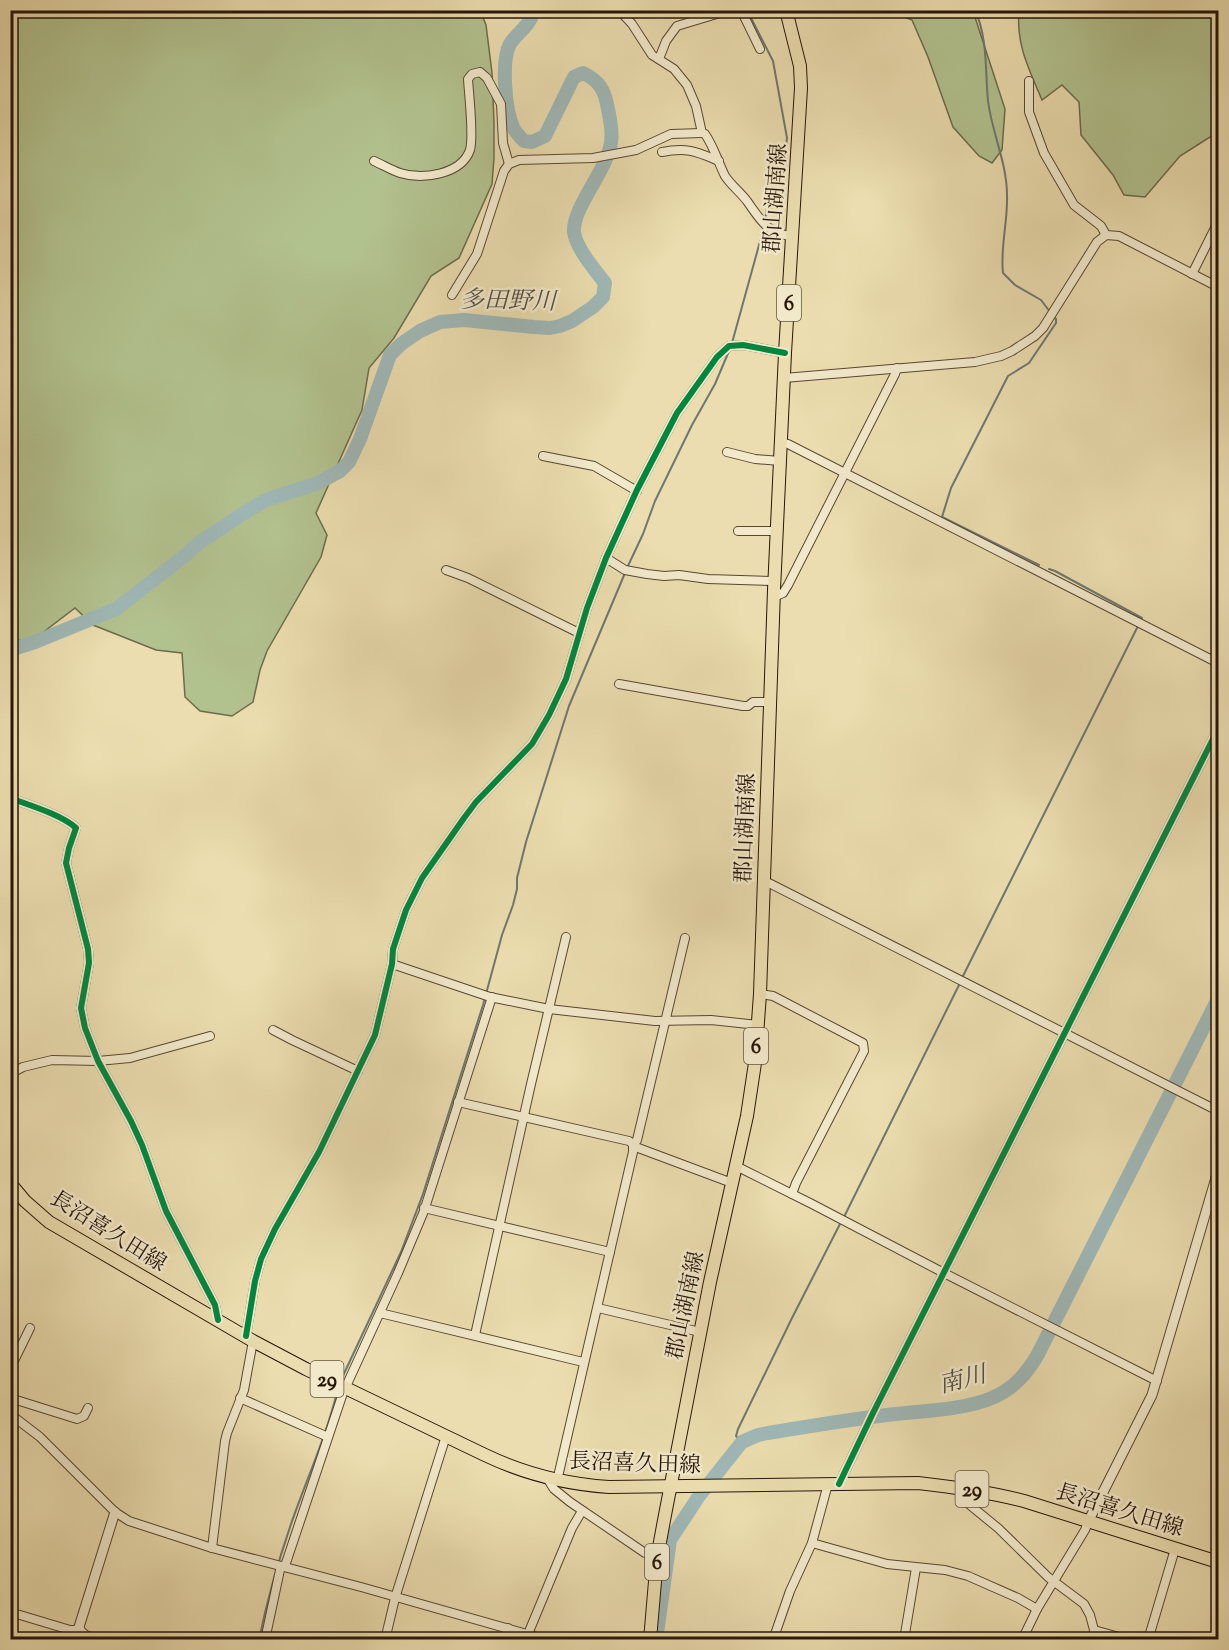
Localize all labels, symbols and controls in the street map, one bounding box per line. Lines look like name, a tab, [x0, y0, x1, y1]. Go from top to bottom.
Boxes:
street label: 郡山湖南線	[757, 142, 797, 254]
water label: 多田野川	[460, 284, 559, 320]
road number: 6	[777, 285, 801, 321]
street label: 郡山湖南線	[729, 773, 765, 884]
road number: 6	[744, 1028, 768, 1064]
street label: 長沼喜久田線	[43, 1184, 172, 1281]
street label: 郡山湖南線	[660, 1248, 714, 1363]
water label: 南川	[935, 1358, 993, 1403]
road number: 29	[310, 1361, 344, 1397]
street label: 長沼喜久田線	[568, 1447, 701, 1483]
road number: 29	[956, 1471, 988, 1507]
street label: 長沼喜久田線	[1051, 1477, 1187, 1546]
road number: 6	[645, 1544, 669, 1580]

